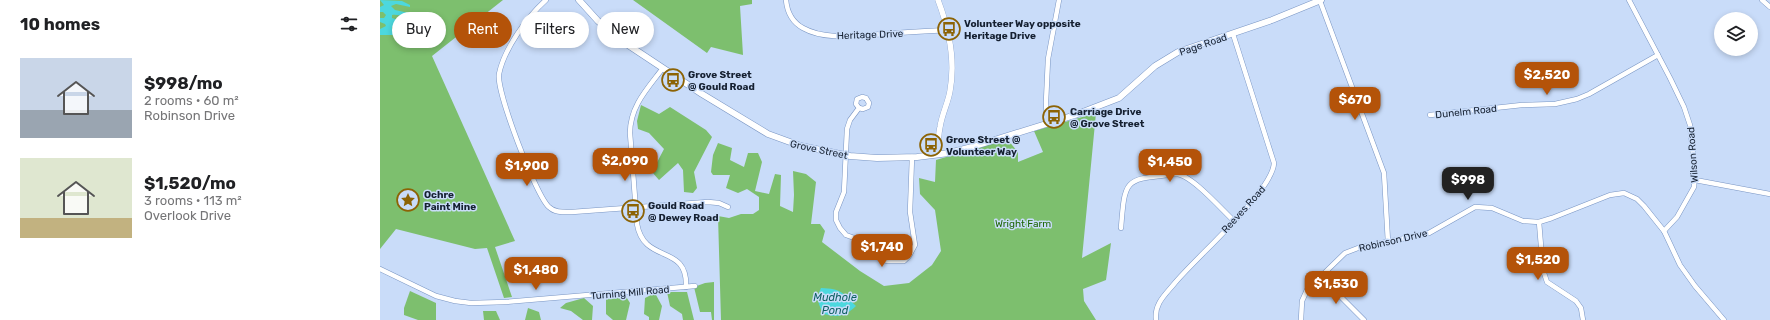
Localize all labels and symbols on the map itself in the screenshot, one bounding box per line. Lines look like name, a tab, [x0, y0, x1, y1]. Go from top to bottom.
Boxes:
bus stop icon: Volunteer Way opposite Heritage Drive	[936, 16, 962, 42]
place label: Volunteer Way opposite Heritage Drive	[964, 18, 1081, 42]
street label: Heritage Drive	[837, 28, 904, 42]
street label: Page Road	[1178, 31, 1229, 59]
pin: $2,520	[1514, 62, 1580, 96]
bus stop icon: Grove Street @ Gould Road	[660, 67, 686, 93]
place label: Grove Street @ Gould Road	[688, 69, 755, 93]
pin: $670	[1331, 87, 1379, 121]
street label: Dunelm Road	[1435, 103, 1498, 121]
bus stop icon: Carriage Drive @ Grove Street	[1041, 104, 1067, 130]
place label: Carriage Drive @ Grove Street	[1070, 106, 1145, 130]
street label: Wilson Road	[1685, 127, 1701, 183]
bus stop icon: Grove Street @ Volunteer Way	[918, 132, 944, 158]
place label: Grove Street @ Volunteer Way	[946, 134, 1021, 158]
street label: Grove Street	[789, 138, 849, 162]
pin: $2,090	[592, 148, 658, 182]
pin: $1,450	[1137, 149, 1203, 183]
pin: $1,900	[494, 153, 560, 187]
pin: $998	[1444, 167, 1492, 201]
street label: Reeves Road	[1219, 183, 1268, 236]
place icon: Ochre Paint Mine	[395, 187, 421, 213]
place label: Ochre Paint Mine	[424, 189, 476, 213]
bus stop icon: Gould Road @ Dewey Road	[620, 198, 646, 224]
place label: Gould Road @ Dewey Road	[648, 200, 718, 224]
park label: Wright Farm	[995, 218, 1051, 230]
street label: Robinson Drive	[1358, 227, 1429, 255]
pin: $1,740	[849, 234, 915, 268]
pin: $1,520	[1505, 247, 1571, 281]
pin: $1,480	[503, 257, 569, 291]
pin: $1,530	[1303, 271, 1369, 305]
street label: Turning Mill Road	[590, 284, 670, 302]
water label: Mudhole Pond	[813, 291, 857, 317]

